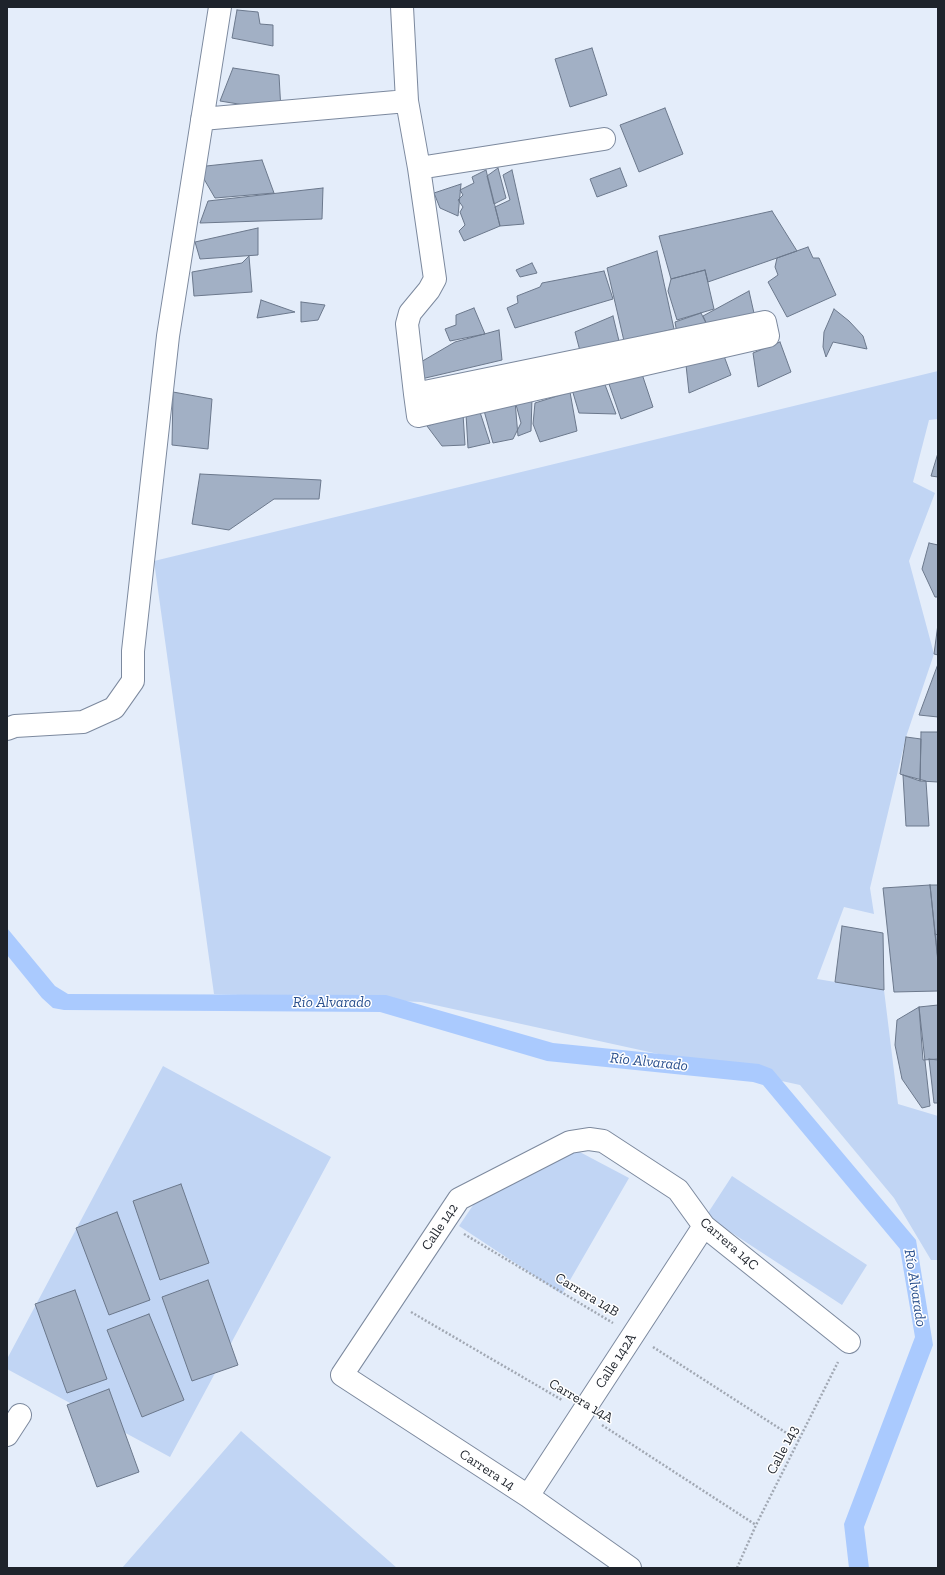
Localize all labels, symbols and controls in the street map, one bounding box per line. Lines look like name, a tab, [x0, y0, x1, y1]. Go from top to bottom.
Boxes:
water label: Río Alvarado	[293, 994, 371, 1012]
water label: Río Alvarado	[609, 1049, 689, 1075]
street label: Calle 142	[418, 1200, 462, 1254]
street label: Carrera 14C	[696, 1214, 762, 1274]
water label: Río Alvarado	[900, 1248, 930, 1328]
street label: Carrera 14B	[552, 1269, 622, 1321]
street label: Calle 142A	[592, 1330, 640, 1392]
street label: Carrera 14A	[546, 1375, 616, 1427]
street label: Calle 143	[764, 1423, 802, 1477]
street label: Carrera 14	[456, 1446, 518, 1494]

